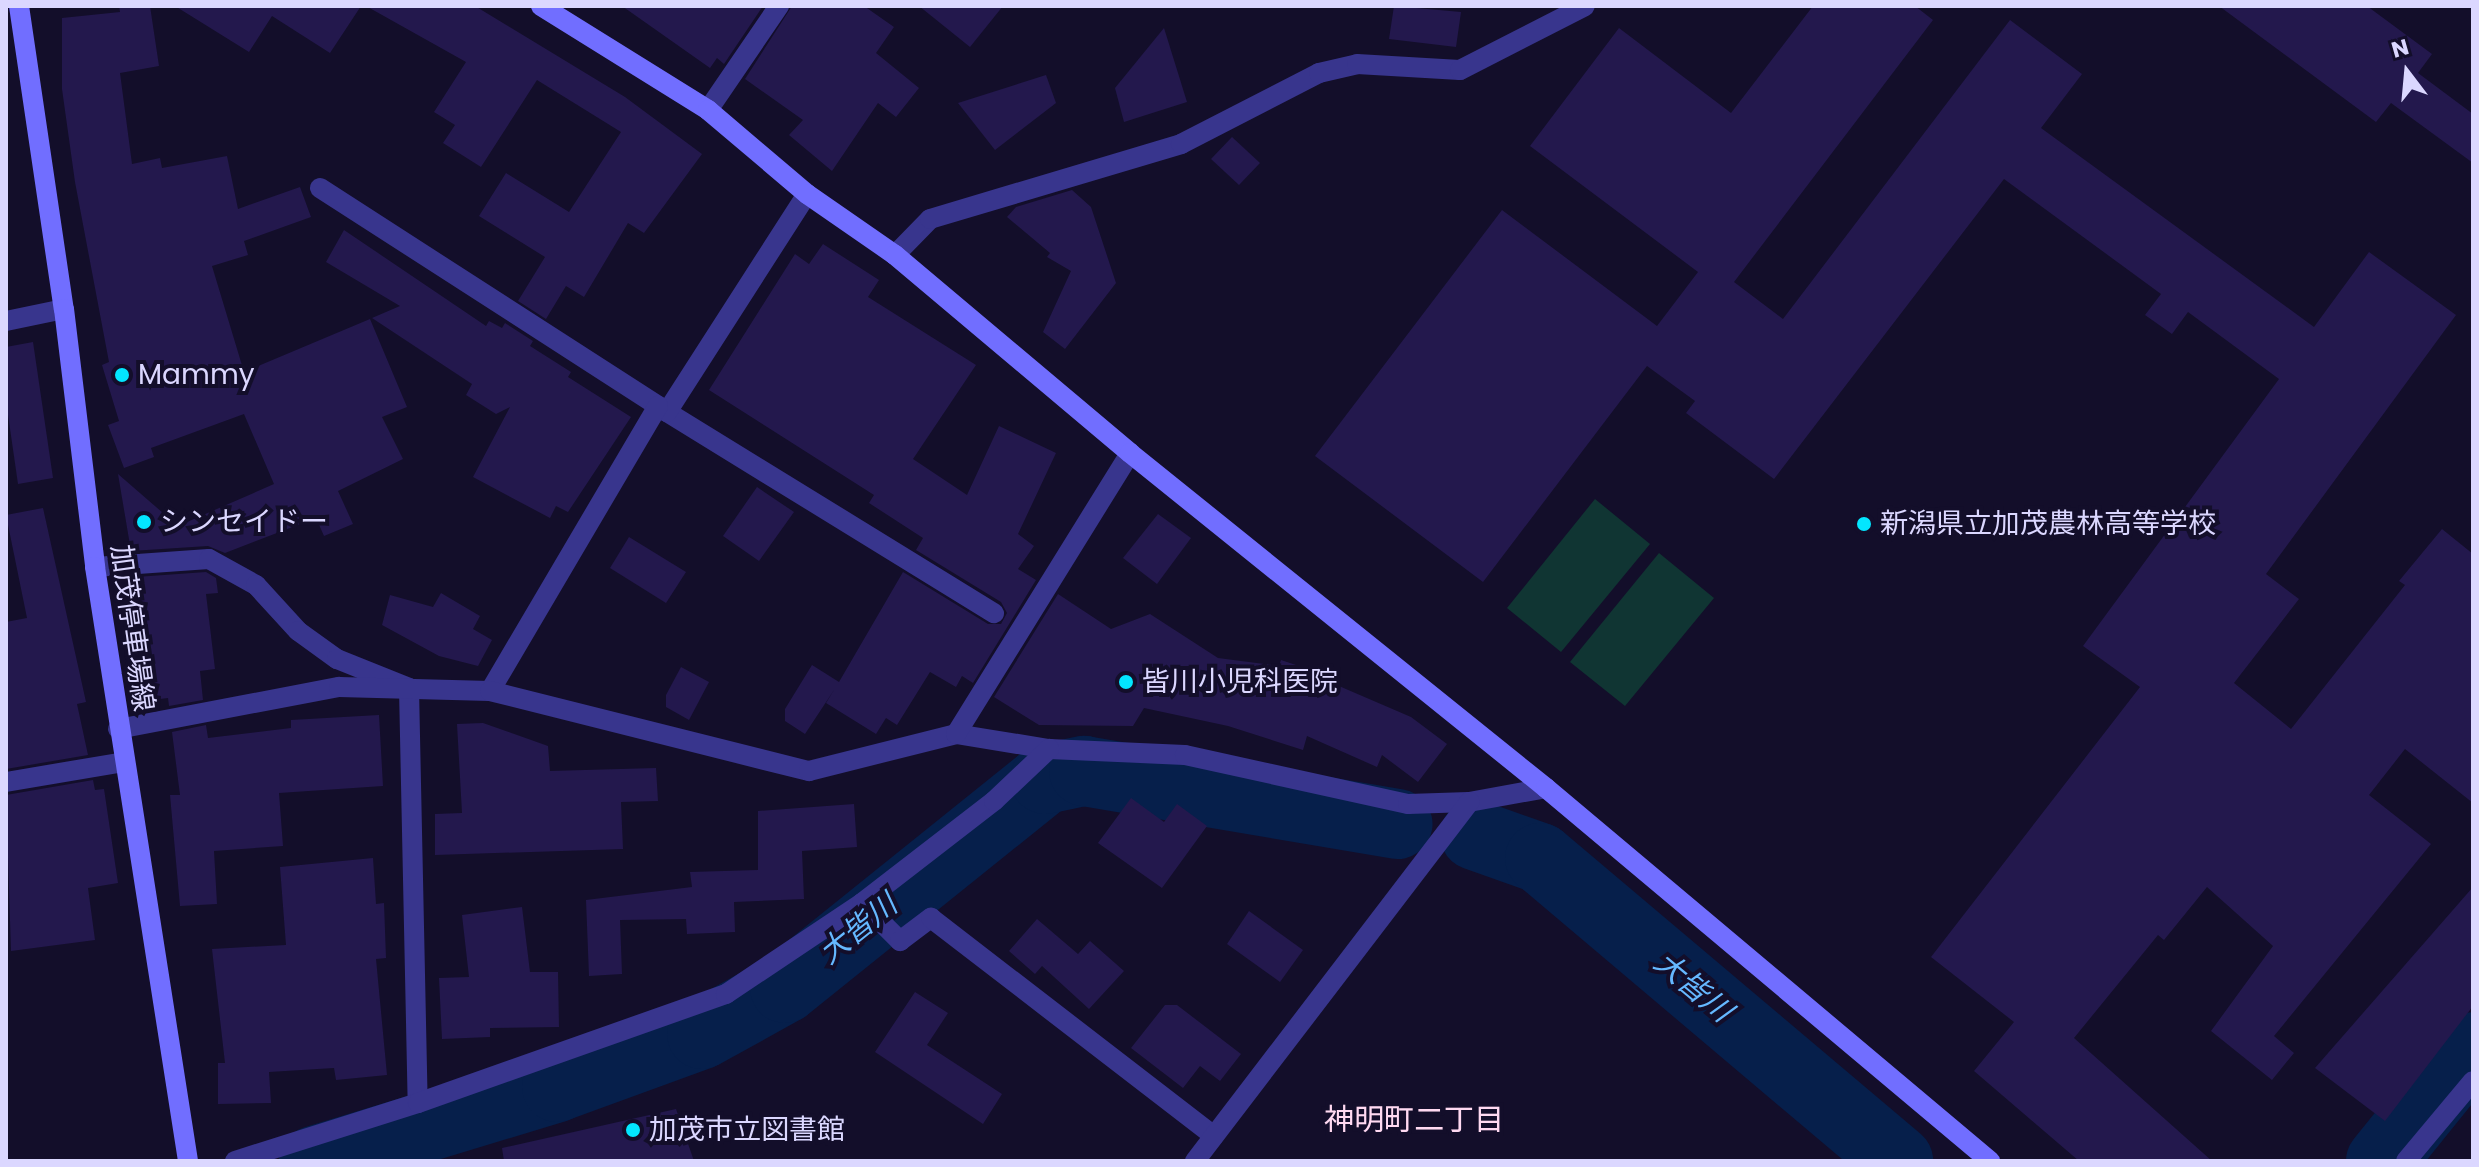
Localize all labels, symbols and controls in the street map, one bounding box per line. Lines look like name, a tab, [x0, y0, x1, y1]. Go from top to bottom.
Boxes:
text: N	[2388, 31, 2412, 66]
north arrow	[2367, 32, 2447, 112]
place label: Mammy	[138, 358, 254, 392]
marker: Mammy	[113, 366, 131, 384]
place label: シンセイドー	[160, 505, 328, 539]
place label: 新潟県立加茂農林高等学校	[1880, 507, 2216, 541]
marker: シンセイドー	[135, 513, 153, 531]
marker: 新潟県立加茂農林高等学校	[1855, 515, 1873, 533]
street label: 加茂停車場線	[104, 542, 160, 714]
place label: 皆川小児科医院	[1142, 665, 1338, 699]
marker: 皆川小児科医院	[1117, 673, 1135, 691]
water label: 大皆川	[812, 887, 904, 971]
water label: 大皆川	[1647, 944, 1739, 1030]
district label: 神明町二丁目	[1324, 1102, 1504, 1138]
place label: 加茂市立図書館	[649, 1113, 845, 1147]
marker: 加茂市立図書館	[624, 1121, 642, 1139]

